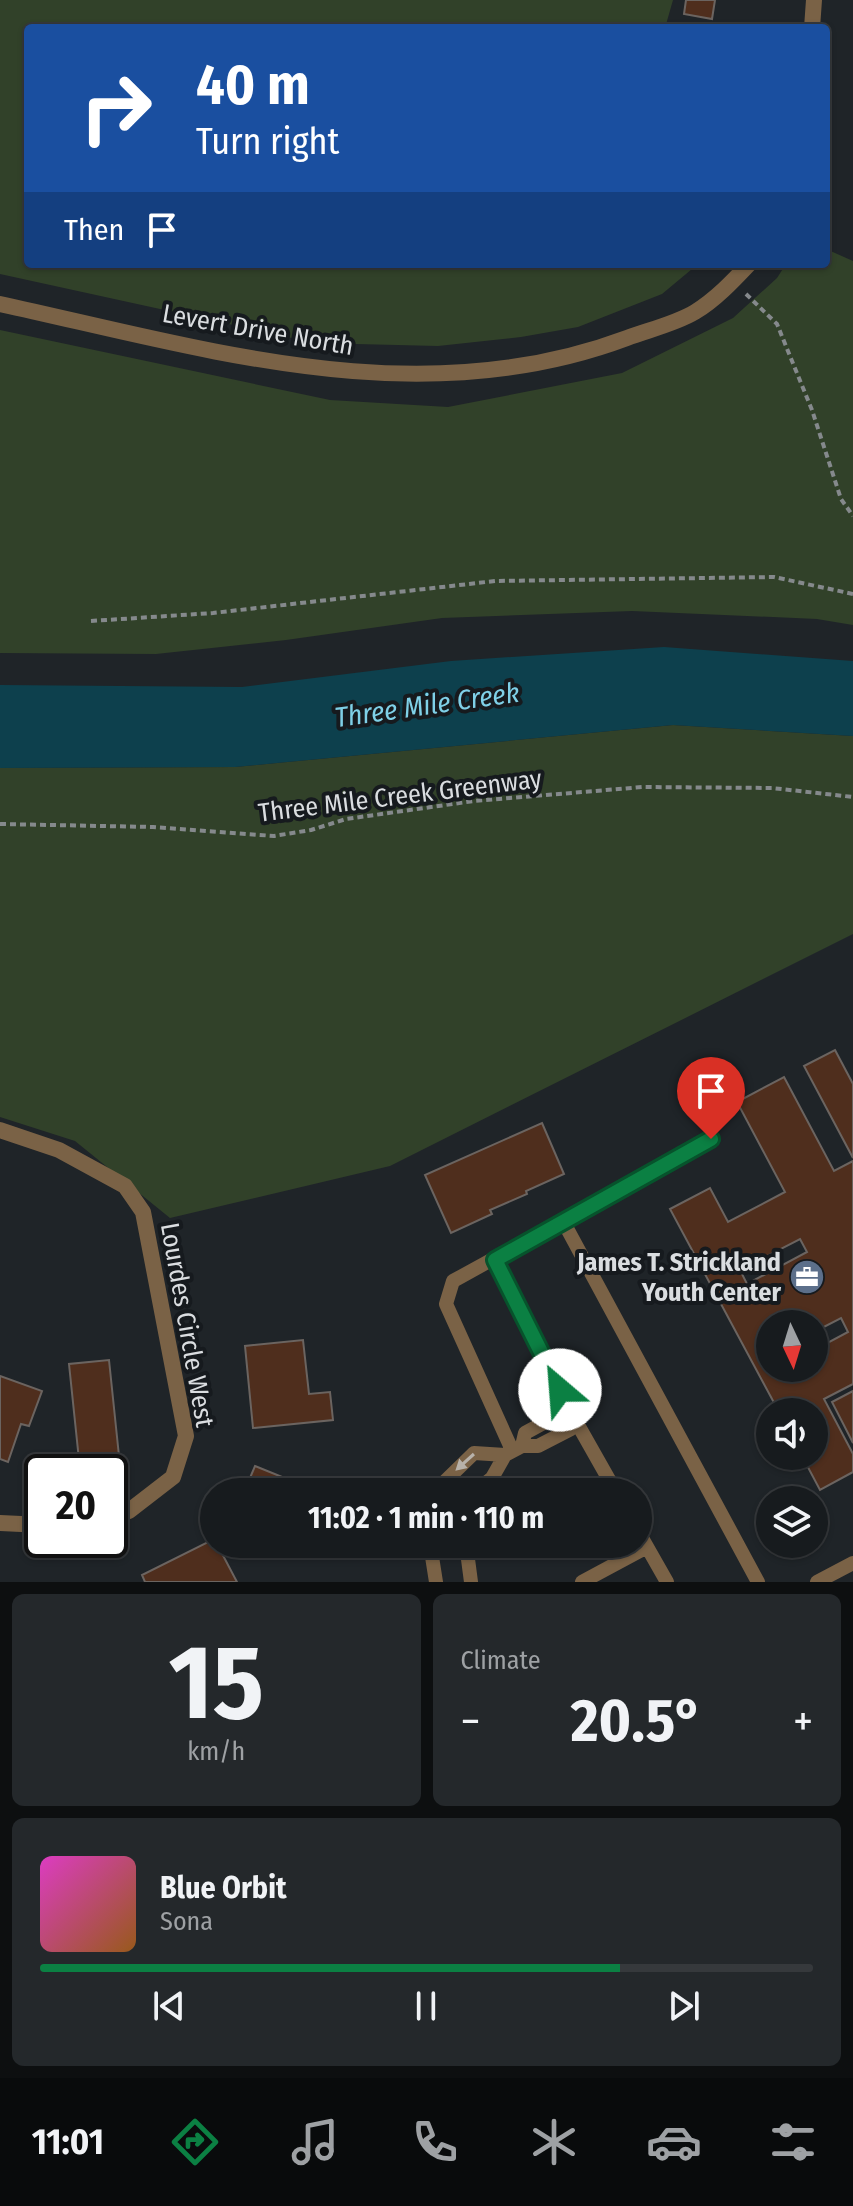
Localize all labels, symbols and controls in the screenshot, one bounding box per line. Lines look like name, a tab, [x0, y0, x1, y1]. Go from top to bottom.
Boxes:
text: 40 m	[196, 52, 310, 119]
icon: right	[64, 56, 168, 160]
text: Turn right	[196, 120, 339, 164]
icon: arrive	[140, 208, 184, 252]
text: Then	[64, 212, 124, 248]
street label: Levert Drive North	[160, 298, 356, 362]
water label: Three Mile Creek	[333, 676, 522, 734]
street label: Three Mile Creek Greenway	[257, 763, 544, 829]
pin	[677, 1057, 745, 1139]
icon: arrive	[689, 1069, 733, 1113]
street label: Lourdes Circle West	[154, 1220, 220, 1430]
place label: James T. Strickland Youth Center	[576, 1247, 781, 1308]
office icon: James T. Strickland Youth Center	[788, 1258, 826, 1296]
north arrow	[756, 1310, 828, 1382]
map controls	[756, 1310, 828, 1558]
position arrow	[518, 1348, 602, 1432]
button: sound	[756, 1398, 828, 1470]
one-way arrow	[456, 1453, 475, 1471]
speed limit sign: 20	[24, 1454, 128, 1558]
button: layers	[756, 1486, 828, 1558]
text: 11:02 · 1 min · 110 m	[308, 1500, 544, 1536]
text: 15	[169, 1621, 264, 1746]
text: Climate	[461, 1645, 541, 1676]
text: 20.5°	[571, 1685, 703, 1757]
text: −	[461, 1695, 480, 1748]
text: +	[793, 1695, 813, 1748]
text: km/h	[187, 1736, 245, 1767]
text: Blue Orbit	[160, 1870, 286, 1906]
text: Sona	[160, 1906, 213, 1937]
icon: previous	[147, 1984, 191, 2028]
icon: pause	[404, 1984, 448, 2028]
icon: next	[662, 1984, 706, 2028]
icon: directions	[167, 2114, 223, 2170]
icon: music	[287, 2114, 343, 2170]
icon: phone	[407, 2114, 463, 2170]
icon: climate	[526, 2114, 582, 2170]
icon: car	[646, 2114, 702, 2170]
icon: filters	[765, 2114, 821, 2170]
text: 11:01	[32, 2120, 104, 2164]

